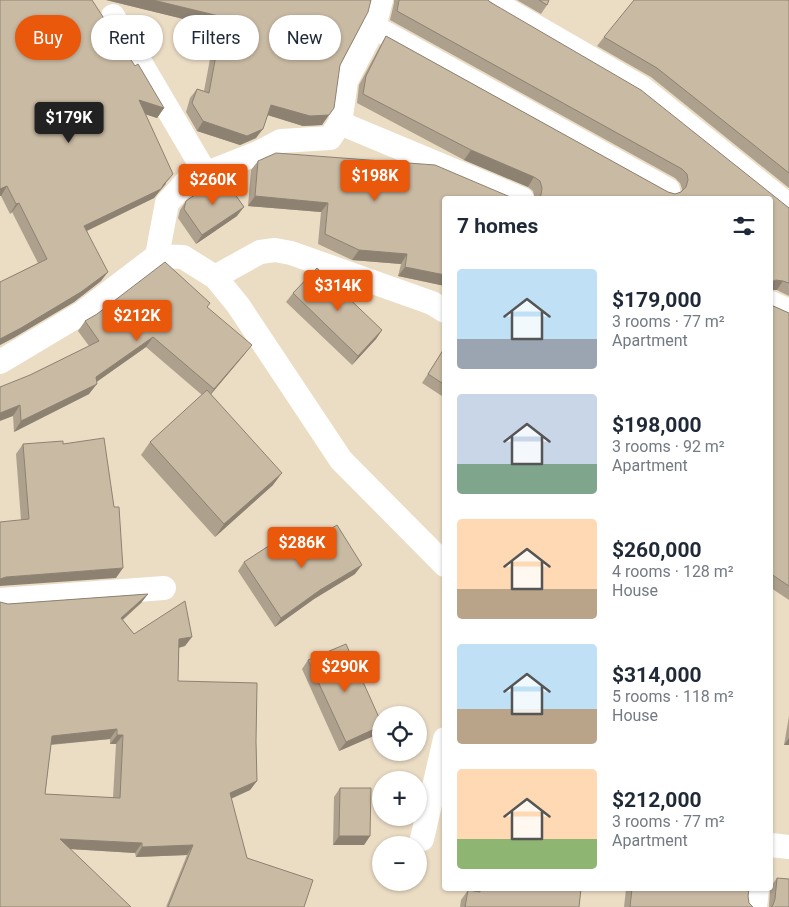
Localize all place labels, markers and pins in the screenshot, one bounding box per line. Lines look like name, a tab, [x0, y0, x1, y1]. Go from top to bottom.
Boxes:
pin: $179K	[34, 102, 104, 144]
pin: $198K	[340, 160, 410, 202]
pin: $260K	[178, 164, 248, 206]
pin: $314K	[303, 270, 373, 312]
pin: $212K	[102, 300, 172, 342]
pin: $286K	[267, 526, 337, 569]
pin: $290K	[310, 650, 380, 693]

